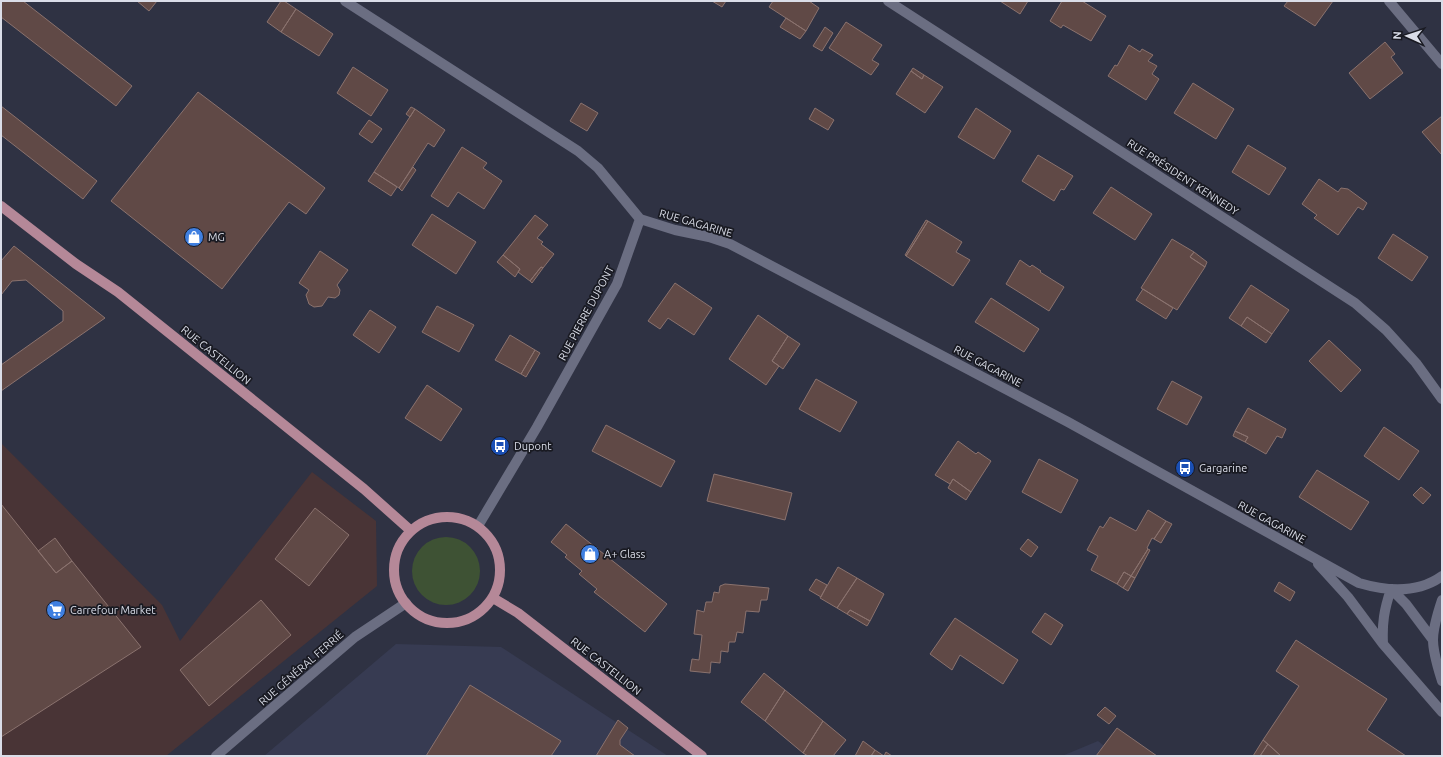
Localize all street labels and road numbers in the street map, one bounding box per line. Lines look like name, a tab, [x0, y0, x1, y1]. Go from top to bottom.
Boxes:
street label: RUE PRÉSIDENT KENNEDY	[1125, 136, 1242, 218]
street label: RUE GAGARINE	[658, 207, 734, 239]
street label: RUE PIERRE DUPONT	[556, 264, 616, 362]
street label: RUE CASTELLION	[179, 323, 253, 387]
street label: RUE GAGARINE	[952, 343, 1024, 389]
street label: RUE GAGARINE	[1236, 498, 1308, 546]
street label: RUE GÉNÉRAL FERRIÉ	[256, 627, 346, 708]
street label: RUE CASTELLION	[568, 635, 644, 697]

